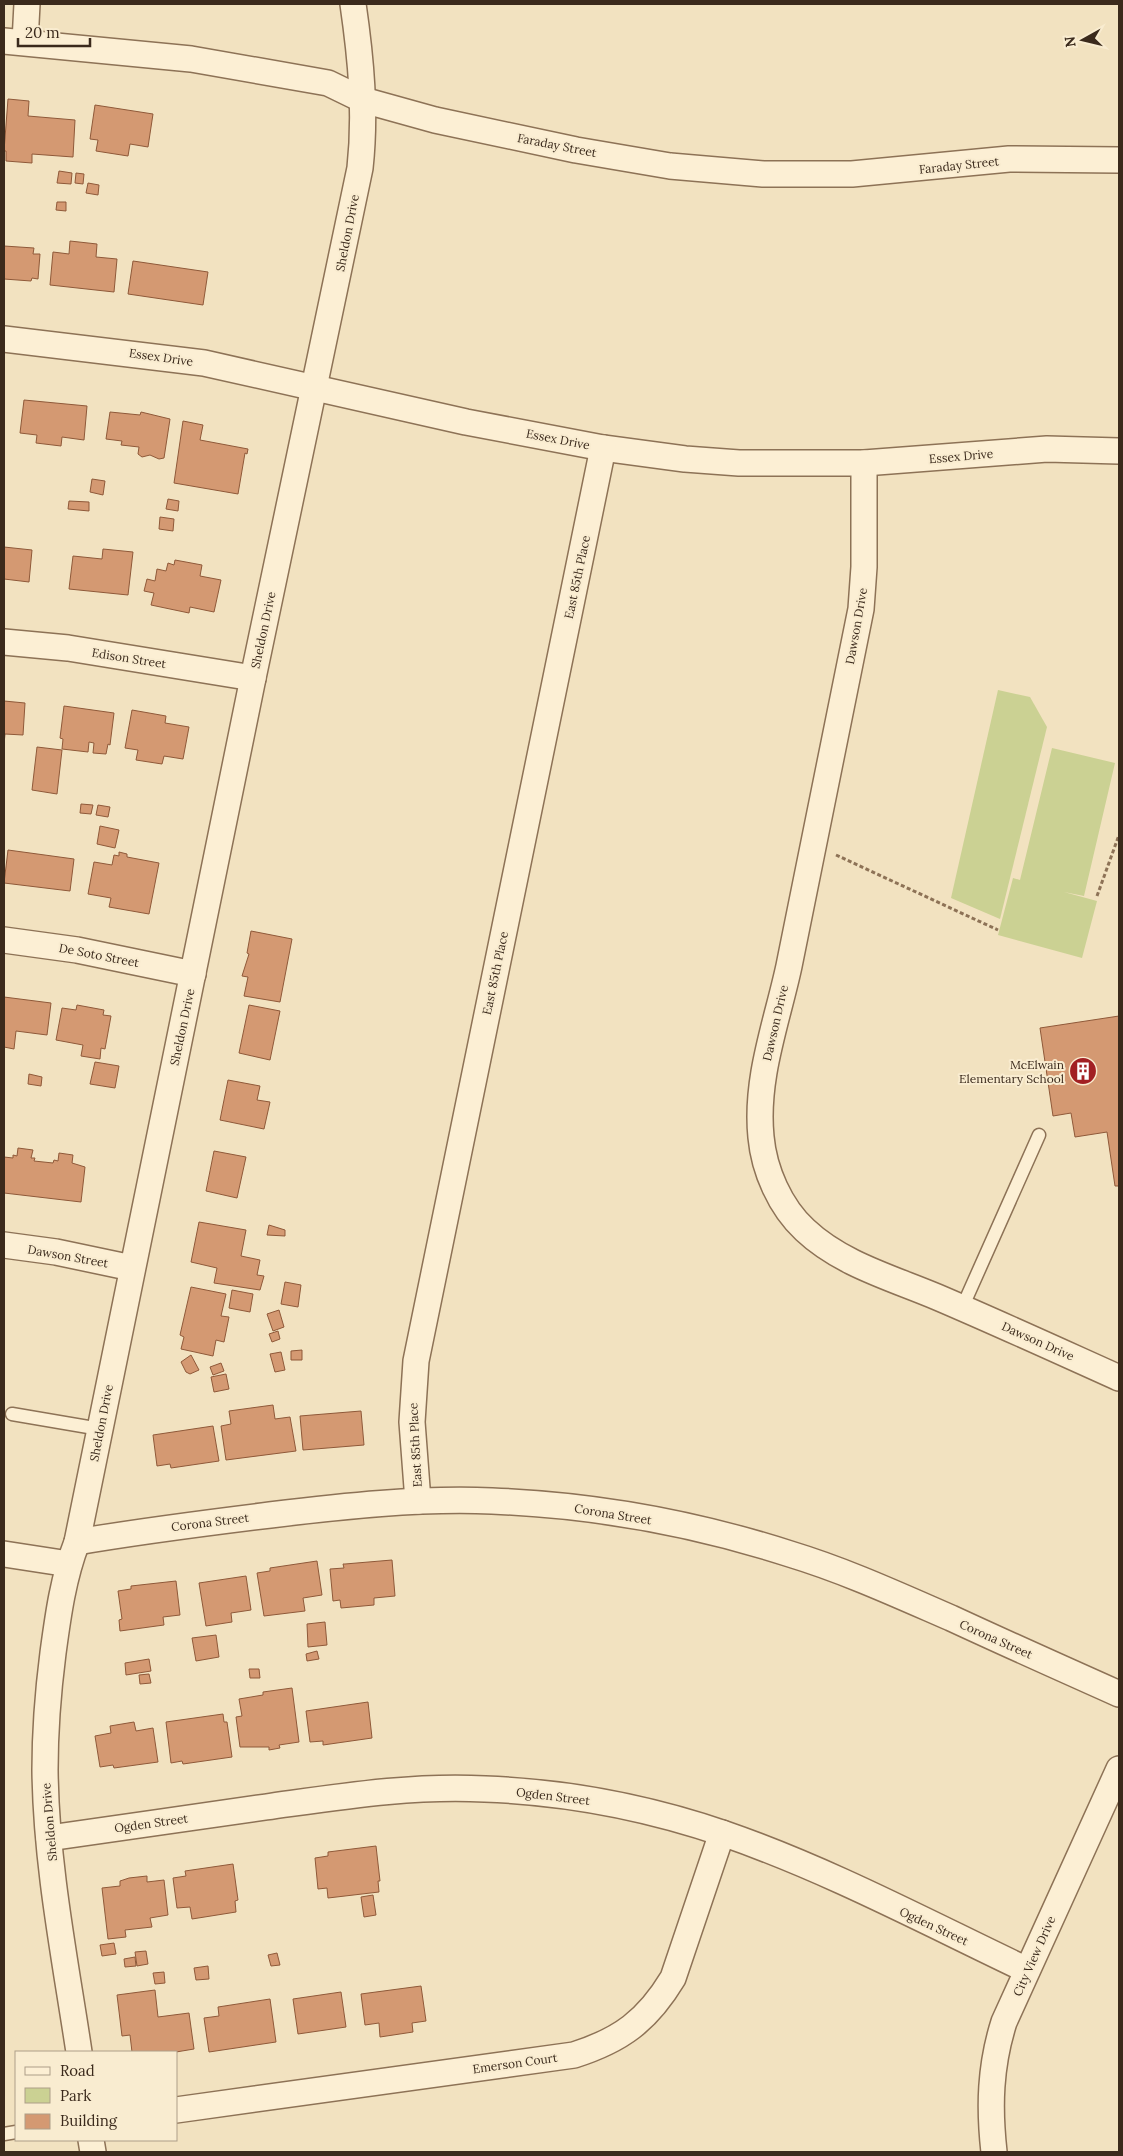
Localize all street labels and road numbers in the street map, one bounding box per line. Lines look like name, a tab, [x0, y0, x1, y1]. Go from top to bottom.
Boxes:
street label: Faraday Street	[516, 130, 598, 160]
street label: Faraday Street	[918, 153, 1000, 177]
street label: Sheldon Drive	[332, 193, 362, 273]
street label: Essex Drive	[128, 345, 194, 369]
street label: Essex Drive	[525, 425, 592, 453]
street label: Essex Drive	[928, 446, 994, 466]
street label: East 85th Place	[561, 534, 593, 620]
street label: Dawson Drive	[842, 586, 870, 665]
street label: Sheldon Drive	[248, 590, 279, 670]
street label: Edison Street	[91, 645, 168, 671]
street label: East 85th Place	[479, 930, 511, 1016]
street label: De Soto Street	[58, 940, 141, 970]
street label: Dawson Drive	[759, 983, 791, 1062]
street label: Sheldon Drive	[167, 987, 198, 1067]
street label: Dawson Street	[27, 1242, 110, 1271]
street label: Dawson Drive	[1000, 1318, 1077, 1364]
street label: Sheldon Drive	[86, 1383, 116, 1463]
street label: East 85th Place	[405, 1402, 425, 1488]
street label: Corona Street	[573, 1500, 653, 1528]
street label: Corona Street	[170, 1510, 250, 1534]
street label: Corona Street	[957, 1616, 1035, 1662]
street label: Sheldon Drive	[38, 1782, 60, 1862]
street label: Ogden Street	[515, 1784, 591, 1808]
street label: Ogden Street	[113, 1810, 189, 1836]
street label: Ogden Street	[897, 1904, 971, 1949]
street label: City View Drive	[1010, 1913, 1059, 1999]
street label: Emerson Court	[472, 2050, 559, 2076]

